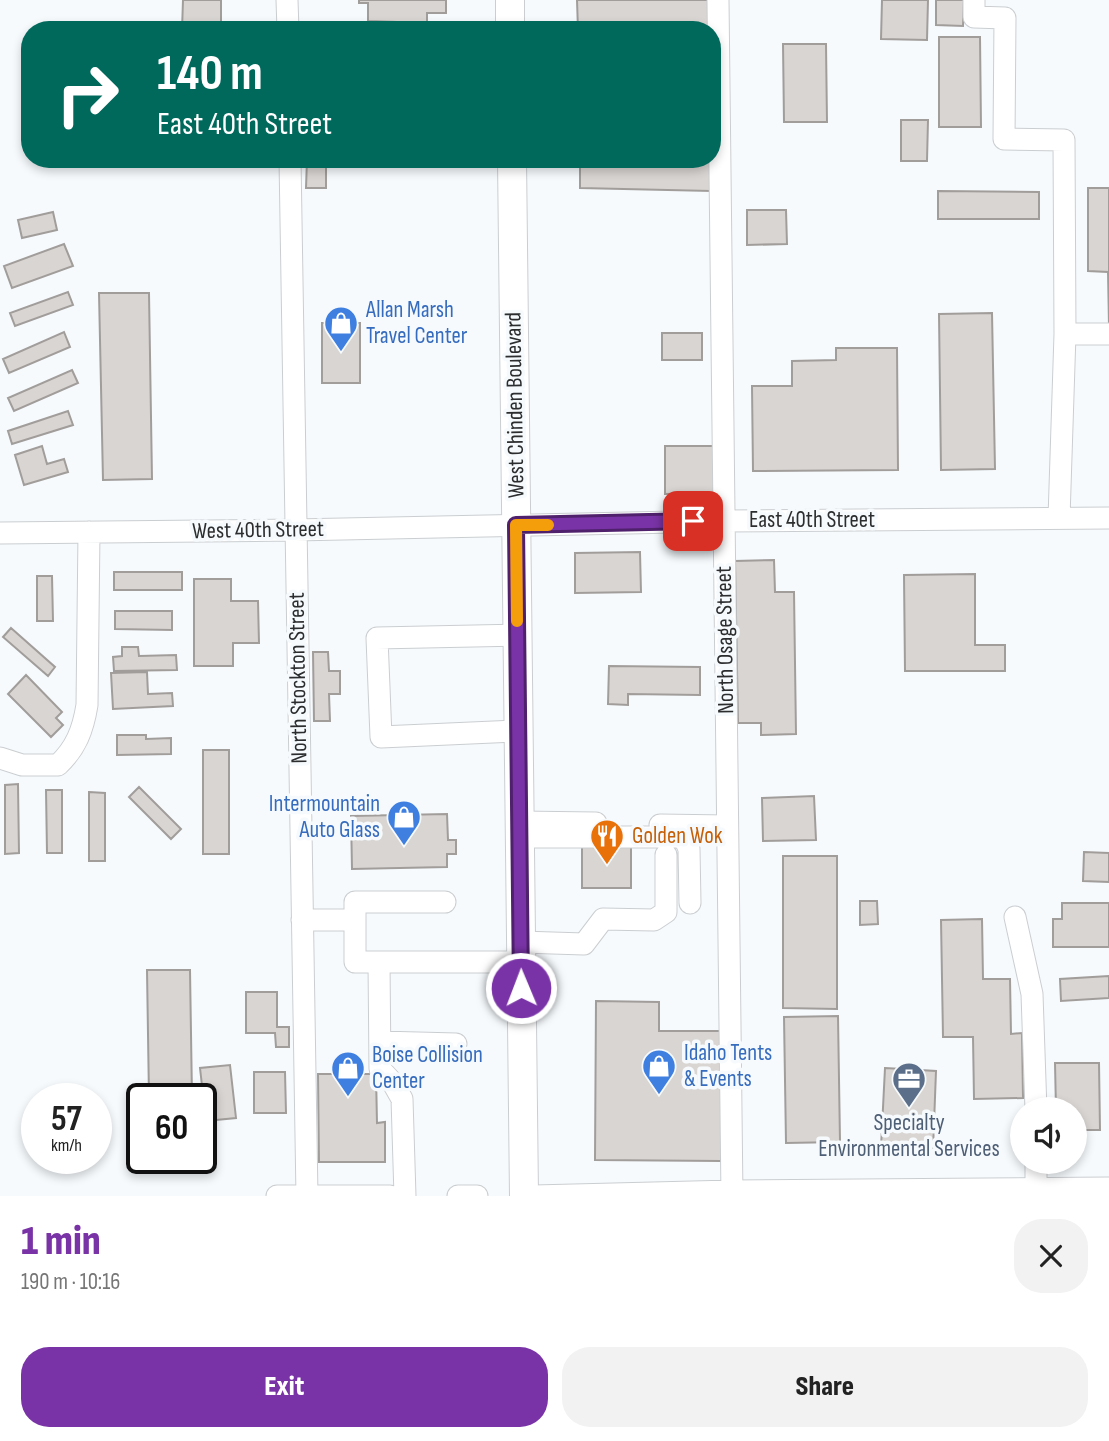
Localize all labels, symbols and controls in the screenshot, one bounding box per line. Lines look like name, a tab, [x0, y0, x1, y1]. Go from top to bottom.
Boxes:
text: 140 m	[157, 45, 263, 104]
icon: right	[42, 49, 133, 140]
text: East 40th Street	[157, 105, 332, 144]
place label: Allan Marsh Travel Center	[365, 296, 468, 350]
shop icon: Allan Marsh Travel Center	[322, 304, 360, 353]
street label: West Chinden Boulevard	[499, 312, 531, 498]
pin	[663, 491, 723, 551]
icon: arrive	[674, 502, 712, 540]
street label: East 40th Street	[749, 506, 875, 534]
street label: West 40th Street	[192, 515, 324, 545]
street label: North Osage Street	[710, 566, 740, 714]
street label: North Stockton Street	[283, 592, 313, 764]
place label: Intermountain Auto Glass	[269, 790, 380, 844]
shop icon: Intermountain Auto Glass	[385, 798, 423, 847]
restaurant icon: Golden Wok	[588, 817, 626, 866]
place label: Golden Wok	[632, 822, 723, 850]
position arrow	[484, 951, 558, 1025]
place label: Idaho Tents & Events	[684, 1039, 772, 1093]
place label: Boise Collision Center	[372, 1041, 483, 1095]
shop icon: Idaho Tents & Events	[640, 1047, 678, 1096]
shop icon: Boise Collision Center	[329, 1049, 367, 1098]
office icon: Specialty Environmental Services	[890, 1060, 928, 1109]
speed limit sign: 60	[126, 1083, 217, 1174]
map controls	[1010, 1097, 1087, 1174]
button: sound	[1010, 1097, 1087, 1174]
text: 57	[51, 1098, 82, 1141]
place label: Specialty Environmental Services	[818, 1109, 1000, 1163]
text: km/h	[51, 1135, 82, 1156]
text: 1 min	[21, 1216, 101, 1267]
button: close	[1014, 1219, 1088, 1293]
text: 190 m · 10:16	[21, 1268, 120, 1296]
button: Exit	[21, 1347, 548, 1427]
button: Share	[562, 1347, 1088, 1427]

